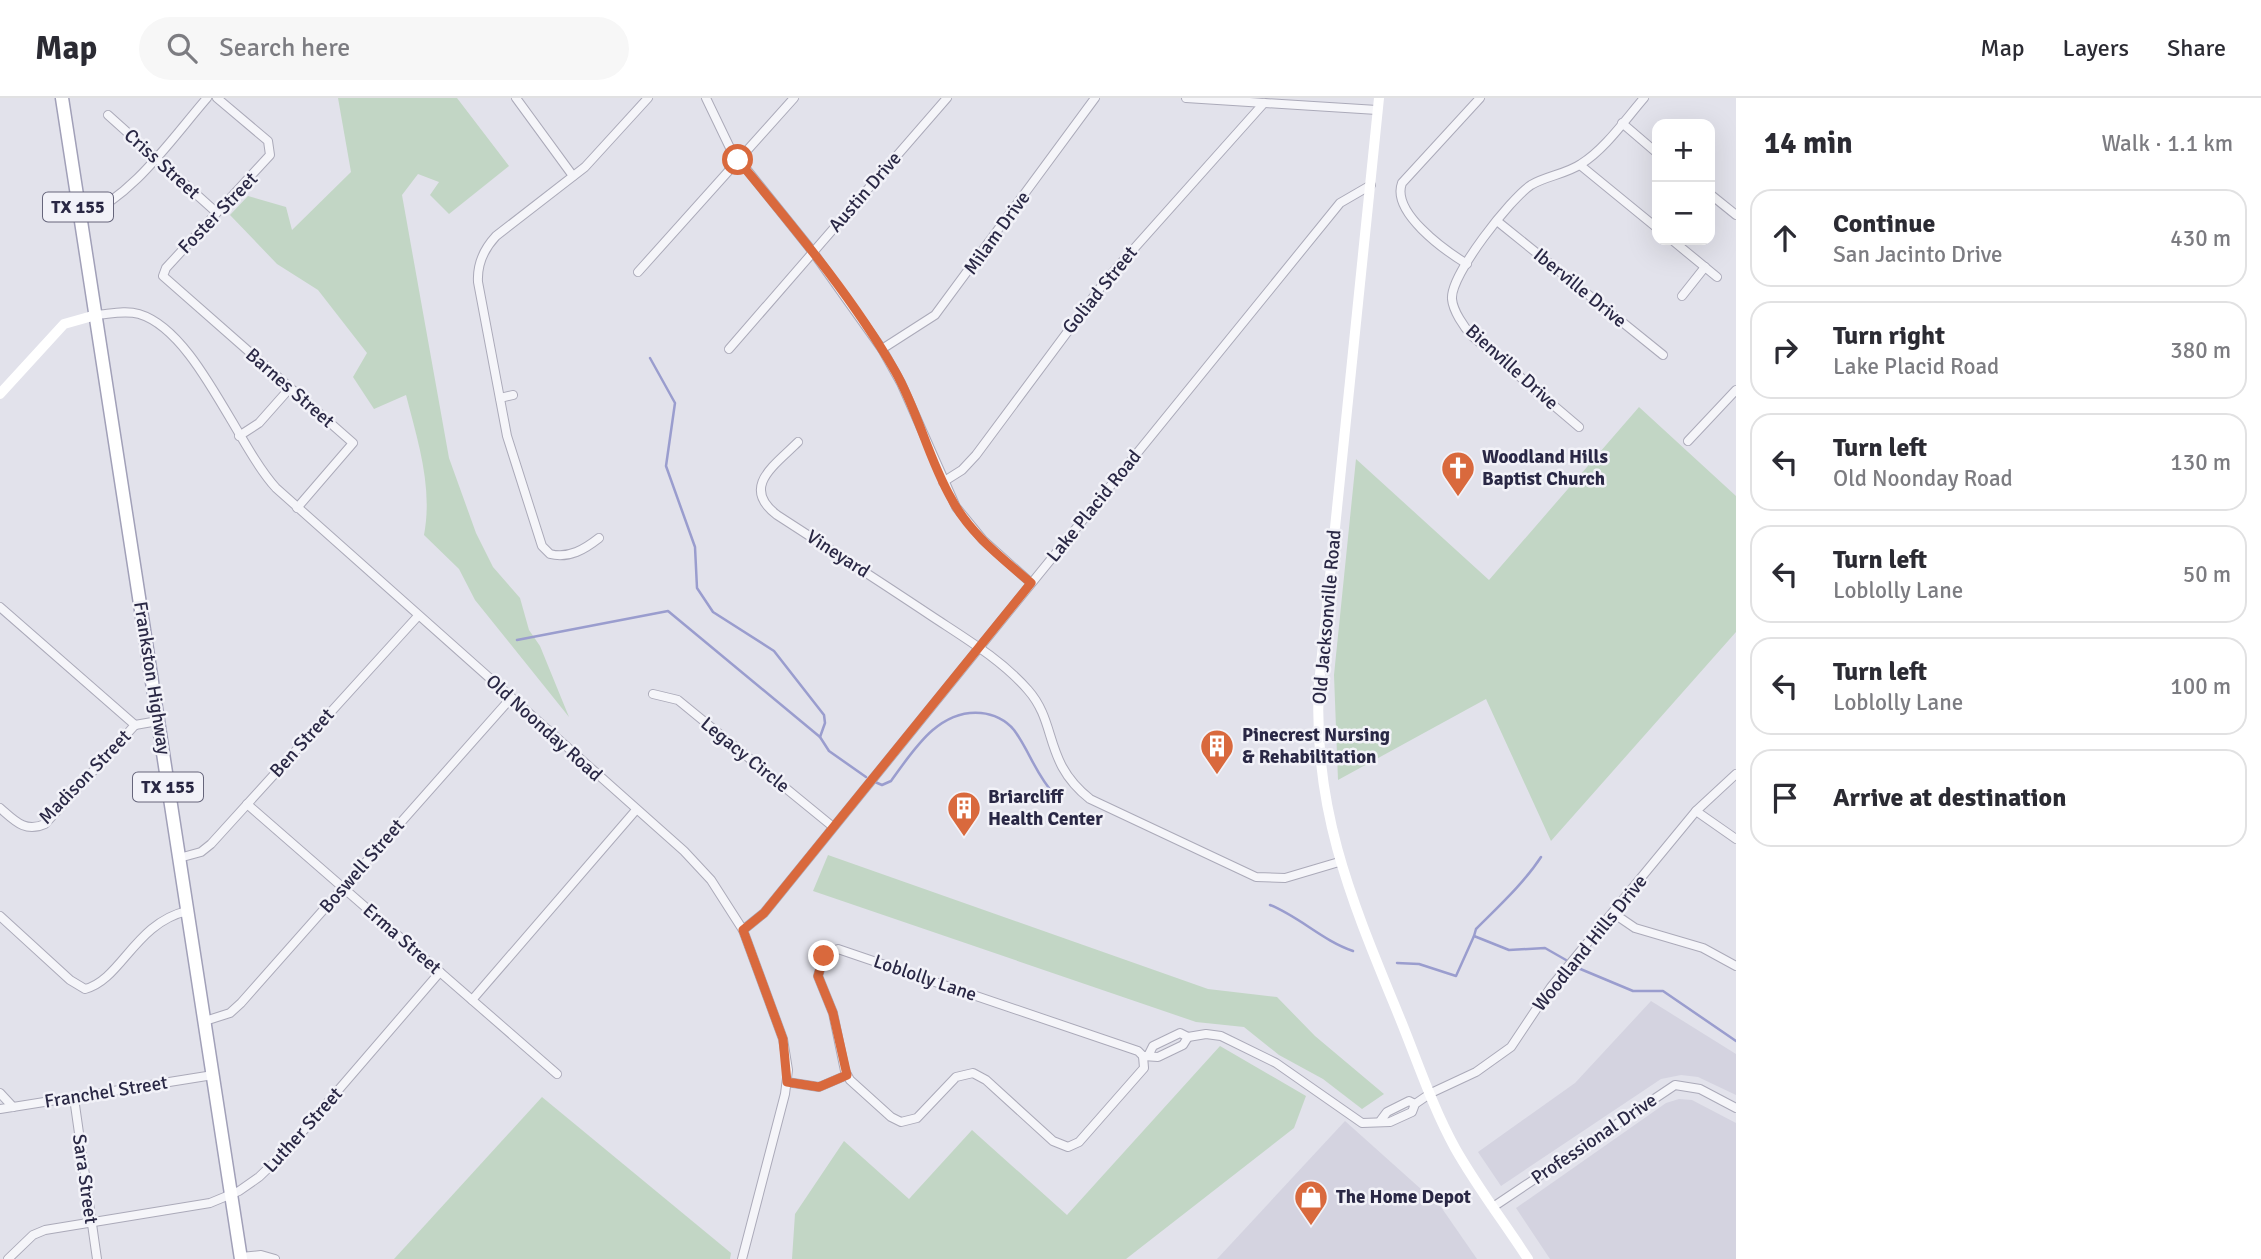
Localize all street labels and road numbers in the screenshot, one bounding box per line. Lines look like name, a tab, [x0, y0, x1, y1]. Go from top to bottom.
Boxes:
street label: Criss Street	[119, 124, 205, 205]
street label: Austin Drive	[823, 147, 907, 237]
street label: Foster Street	[173, 167, 263, 259]
street label: Milam Drive	[959, 186, 1035, 280]
road number: TX 155	[43, 192, 113, 222]
street label: Goliad Street	[1057, 241, 1143, 339]
street label: Iberville Drive	[1528, 243, 1632, 333]
street label: Bienville Drive	[1461, 319, 1563, 415]
street label: Barnes Street	[241, 343, 340, 433]
street label: Lake Placid Road	[1041, 445, 1147, 567]
street label: Vineyard	[802, 525, 874, 583]
street label: Old Jacksonville Road	[1307, 529, 1347, 705]
street label: Frankston Highway	[128, 600, 176, 757]
street label: Old Noonday Road	[481, 669, 607, 787]
street label: Ben Street	[265, 703, 340, 783]
street label: Legacy Circle	[696, 712, 794, 798]
street label: Madison Street	[34, 724, 136, 829]
road number: TX 155	[133, 772, 203, 802]
street label: Boswell Street	[314, 814, 410, 918]
street label: Woodland Hills Drive	[1527, 870, 1653, 1016]
street label: Erma Street	[358, 898, 446, 980]
street label: Loblolly Lane	[870, 949, 980, 1007]
street label: Franchel Street	[43, 1070, 170, 1114]
street label: Luther Street	[258, 1082, 348, 1178]
street label: Professional Drive	[1527, 1088, 1661, 1190]
street label: Sara Street	[67, 1133, 103, 1226]

